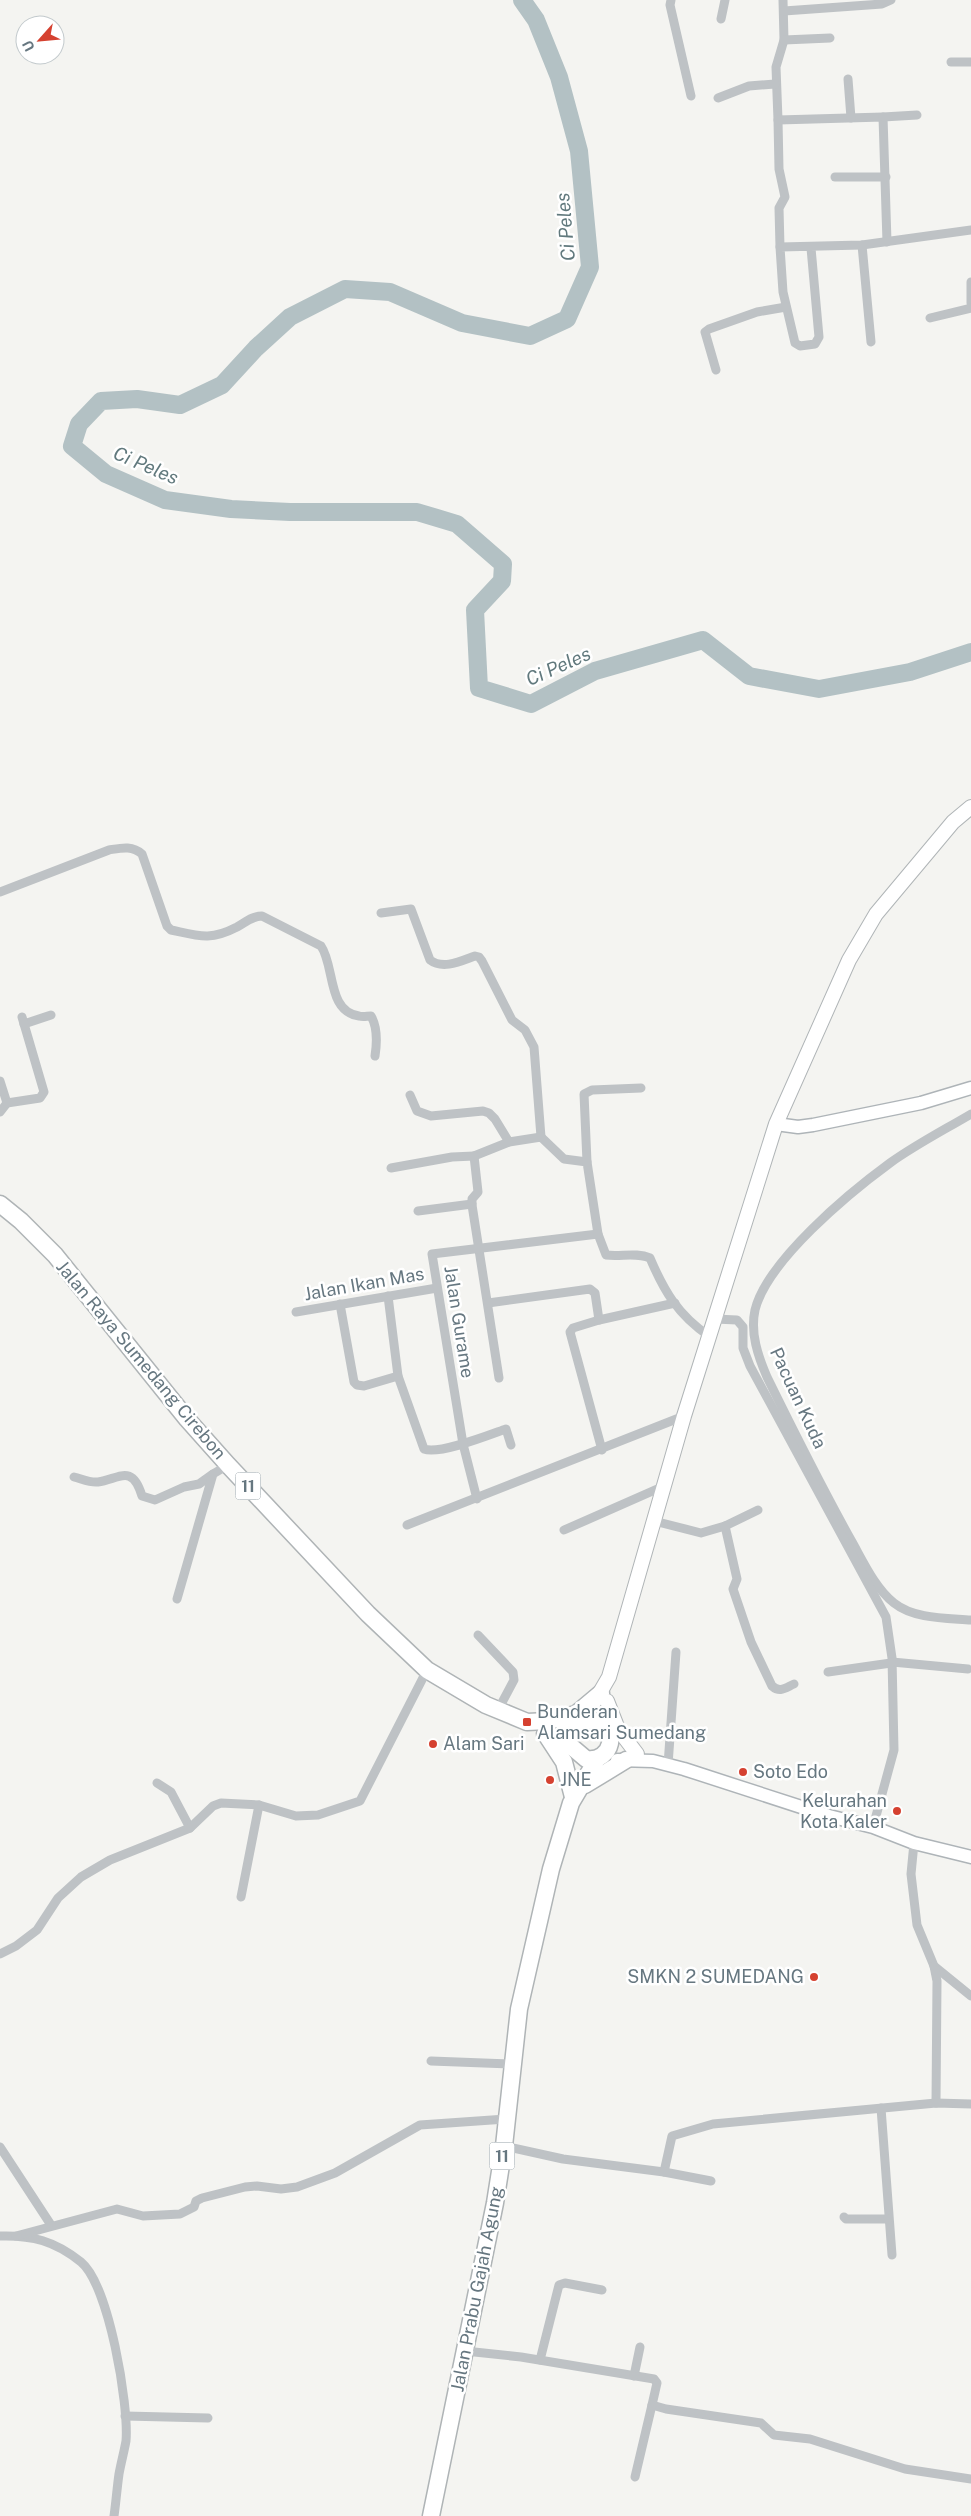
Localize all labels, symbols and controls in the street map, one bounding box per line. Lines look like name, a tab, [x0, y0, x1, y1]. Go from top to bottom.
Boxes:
north arrow	[15, 15, 65, 65]
text: U	[19, 38, 38, 54]
water label: Ci Peles	[551, 192, 579, 262]
water label: Ci Peles	[110, 441, 182, 489]
water label: Ci Peles	[522, 642, 594, 690]
street label: Jalan Raya Sumedang Cirebon	[52, 1256, 231, 1463]
street label: Jalan Ikan Mas	[302, 1263, 426, 1304]
street label: Jalan Gurame	[440, 1264, 479, 1379]
street label: Pacuan Kuda	[766, 1344, 831, 1452]
road number: 11	[236, 1472, 260, 1500]
place label: Bunderan Alamsari Sumedang	[537, 1701, 706, 1743]
marker: Bunderan Alamsari Sumedang	[521, 1716, 533, 1728]
place label: Alam Sari	[443, 1733, 525, 1754]
marker: Alam Sari	[427, 1738, 439, 1750]
place label: Soto Edo	[753, 1761, 828, 1782]
marker: Soto Edo	[737, 1766, 749, 1778]
place label: JNE	[560, 1769, 592, 1790]
marker: JNE	[544, 1774, 556, 1786]
place label: Kelurahan Kota Kaler	[800, 1790, 887, 1832]
marker: Kelurahan Kota Kaler	[891, 1805, 903, 1817]
place label: SMKN 2 SUMEDANG	[627, 1966, 804, 1987]
marker: SMKN 2 SUMEDANG	[808, 1971, 820, 1983]
road number: 11	[490, 2142, 514, 2170]
street label: Jalan Prabu Gajah Agung	[446, 2184, 507, 2393]

